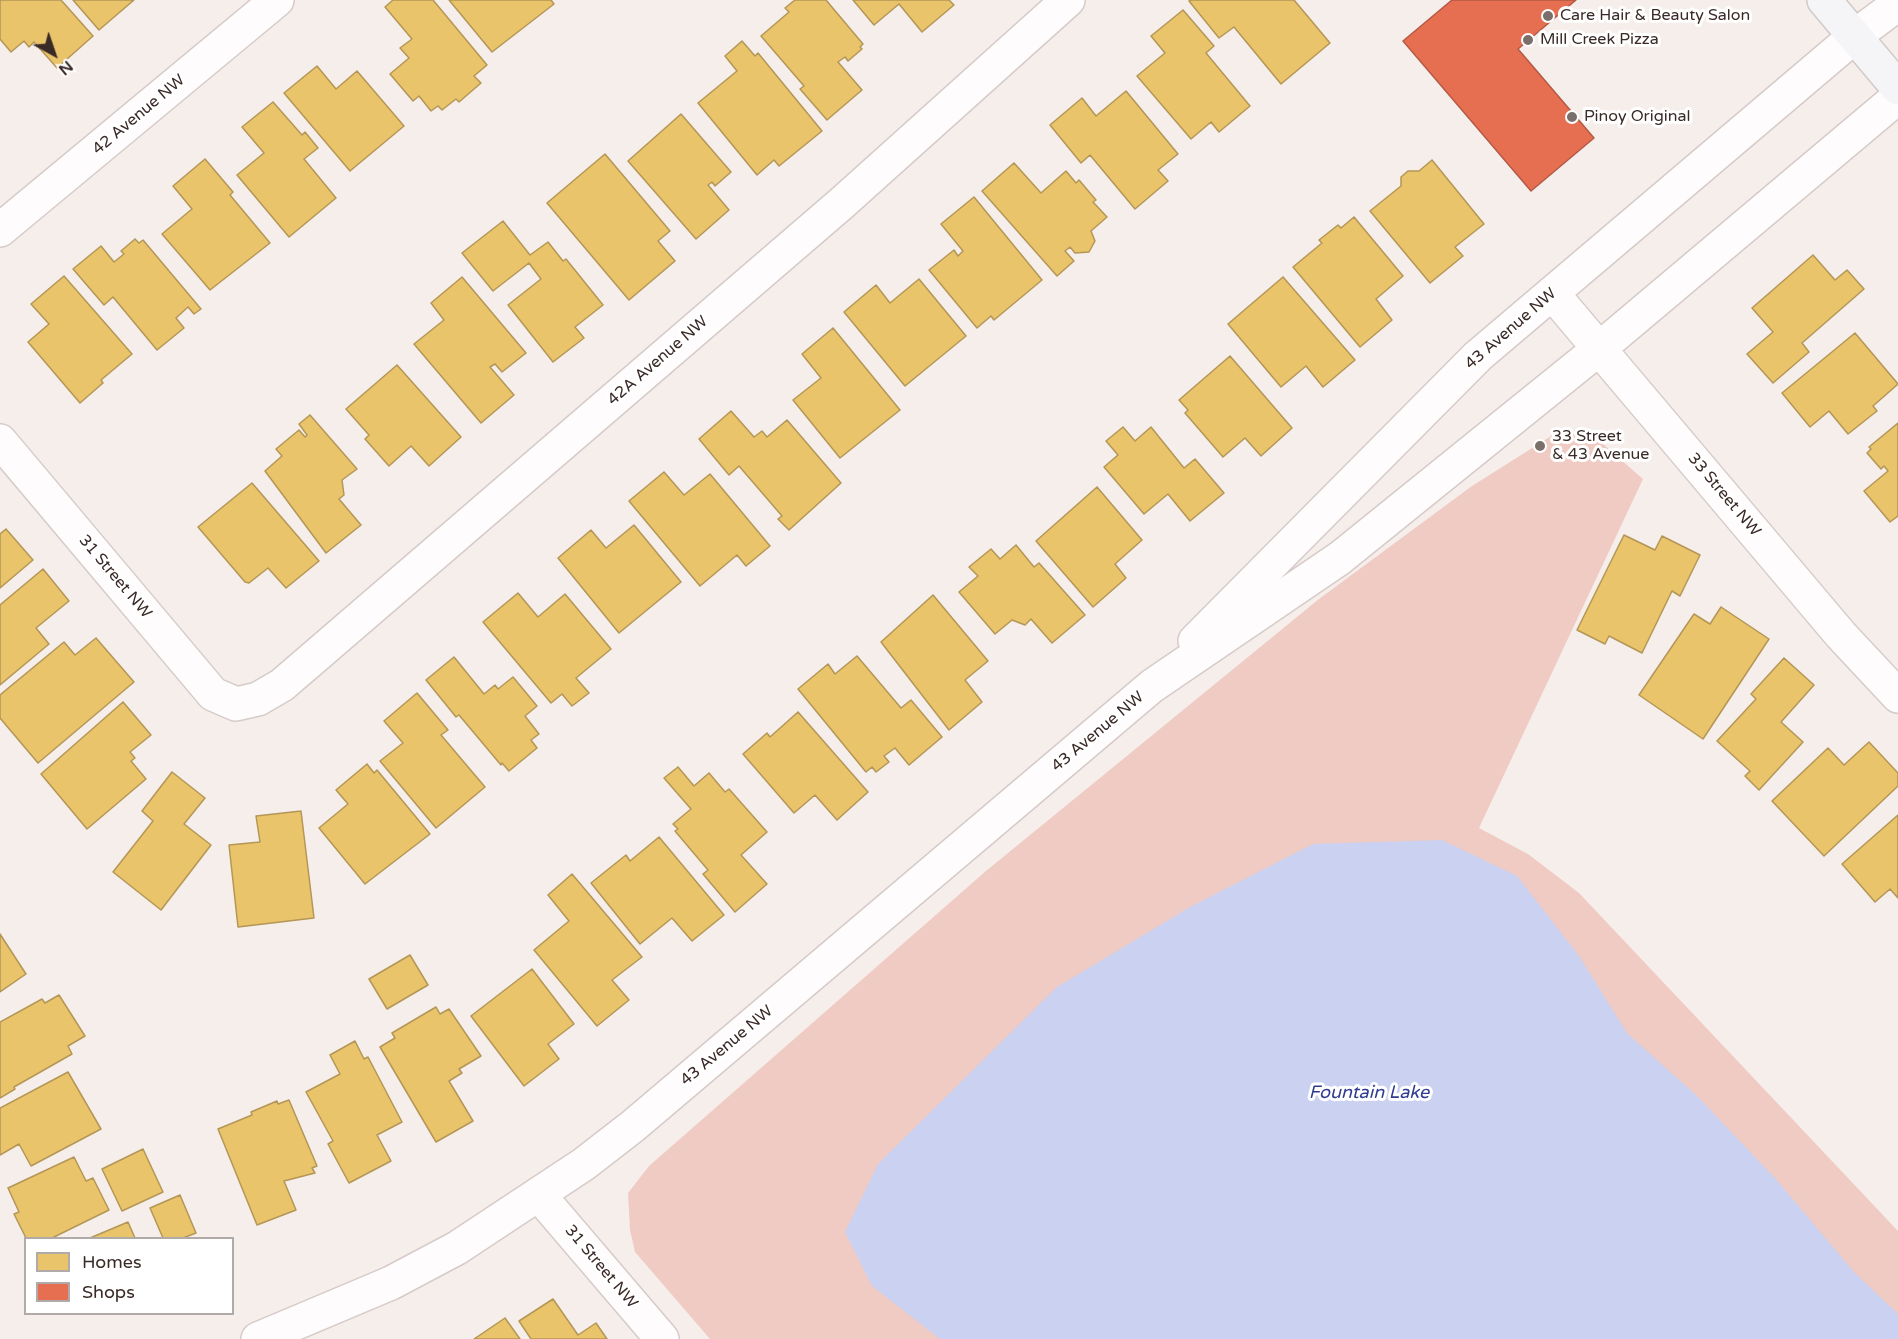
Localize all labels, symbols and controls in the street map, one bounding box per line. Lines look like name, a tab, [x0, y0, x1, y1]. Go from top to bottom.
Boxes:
place label: Care Hair & Beauty Salon	[1560, 6, 1750, 26]
marker: Care Hair & Beauty Salon	[1541, 9, 1555, 23]
north arrow	[24, 24, 84, 84]
place label: Mill Creek Pizza	[1540, 30, 1659, 50]
marker: Mill Creek Pizza	[1521, 33, 1535, 47]
text: N	[54, 56, 77, 80]
street label: 42 Avenue NW	[89, 71, 189, 159]
place label: Pinoy Original	[1584, 107, 1690, 127]
marker: Pinoy Original	[1565, 110, 1579, 124]
street label: 43 Avenue NW	[1461, 284, 1561, 374]
street label: 42A Avenue NW	[604, 312, 712, 410]
place label: 33 Street & 43 Avenue	[1552, 427, 1649, 465]
marker: 33 Street & 43 Avenue	[1533, 439, 1547, 453]
street label: 33 Street NW	[1683, 449, 1765, 541]
street label: 31 Street NW	[74, 531, 156, 623]
street label: 43 Avenue NW	[1048, 688, 1148, 776]
street label: 43 Avenue NW	[677, 1002, 777, 1090]
water label: Fountain Lake	[1309, 1082, 1429, 1104]
street label: 31 Street NW	[560, 1221, 642, 1313]
legend	[24, 1237, 234, 1315]
text: Homes	[82, 1251, 142, 1273]
text: Shops	[82, 1281, 135, 1303]

